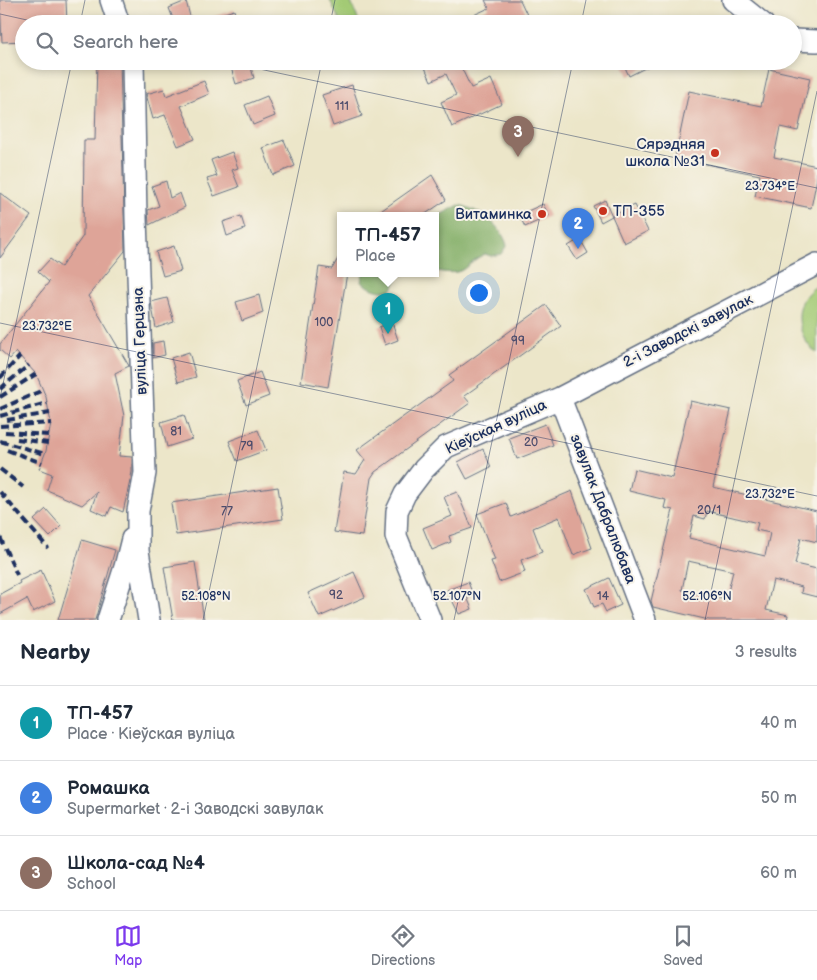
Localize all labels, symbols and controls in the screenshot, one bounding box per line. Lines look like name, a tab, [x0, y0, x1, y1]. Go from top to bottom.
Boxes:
search box	[15, 15, 802, 70]
icon: search	[33, 29, 61, 57]
text: Search here	[73, 31, 178, 54]
house number: 111	[335, 99, 349, 114]
pin: 3	[502, 116, 534, 157]
place label: Сярэдняя школа №31	[625, 135, 705, 171]
marker: Сярэдняя школа №31	[709, 147, 721, 159]
text: 23.734°E	[745, 179, 795, 194]
place label: ТП-355	[613, 202, 665, 221]
place label: Витаминка	[455, 205, 532, 224]
marker: ТП-355	[597, 205, 609, 217]
marker: Витаминка	[536, 208, 548, 220]
pin: 2	[562, 208, 594, 249]
popup	[337, 212, 439, 277]
text: ТП-457	[355, 224, 421, 247]
text: Place	[355, 247, 396, 266]
your location	[466, 280, 492, 306]
street label: вуліца Герцэна	[129, 287, 151, 395]
street label: 2-і Заводскі завулак	[620, 290, 756, 372]
pin: 1	[372, 293, 404, 334]
house number: 100	[315, 315, 333, 330]
text: 23.732°E	[22, 319, 72, 334]
house number: 99	[511, 334, 525, 349]
street label: Кіеўская вуліца	[442, 395, 550, 459]
house number: 81	[170, 424, 182, 439]
street label: завулак Дабралюбава	[566, 431, 640, 587]
house number: 20	[524, 435, 538, 450]
house number: 79	[241, 439, 253, 454]
text: 23.732°E	[745, 487, 795, 502]
house number: 20/1	[697, 503, 721, 518]
house number: 77	[221, 504, 233, 519]
house number: 92	[329, 588, 343, 603]
text: 52.108°N	[181, 589, 231, 604]
text: 52.107°N	[433, 589, 481, 604]
house number: 14	[597, 589, 610, 604]
text: 52.106°N	[682, 589, 732, 604]
text: Nearby	[20, 640, 90, 665]
text: 3 results	[735, 643, 797, 662]
text: ТП-457	[67, 702, 133, 725]
text: 1	[33, 714, 39, 733]
text: 40 m	[760, 714, 797, 733]
text: Place · Кіеўская вуліца	[67, 725, 235, 744]
text: Ромашка	[67, 777, 150, 800]
text: 2	[31, 789, 41, 808]
text: 50 m	[761, 789, 797, 808]
text: Supermarket · 2-і Заводскі завулак	[67, 800, 324, 819]
text: Школа-сад №4	[67, 852, 205, 875]
text: 3	[31, 864, 41, 883]
text: 60 m	[760, 864, 797, 883]
text: School	[67, 875, 116, 894]
tab: Map	[114, 922, 142, 969]
tab: Directions	[371, 922, 435, 969]
tab: Saved	[663, 922, 703, 969]

